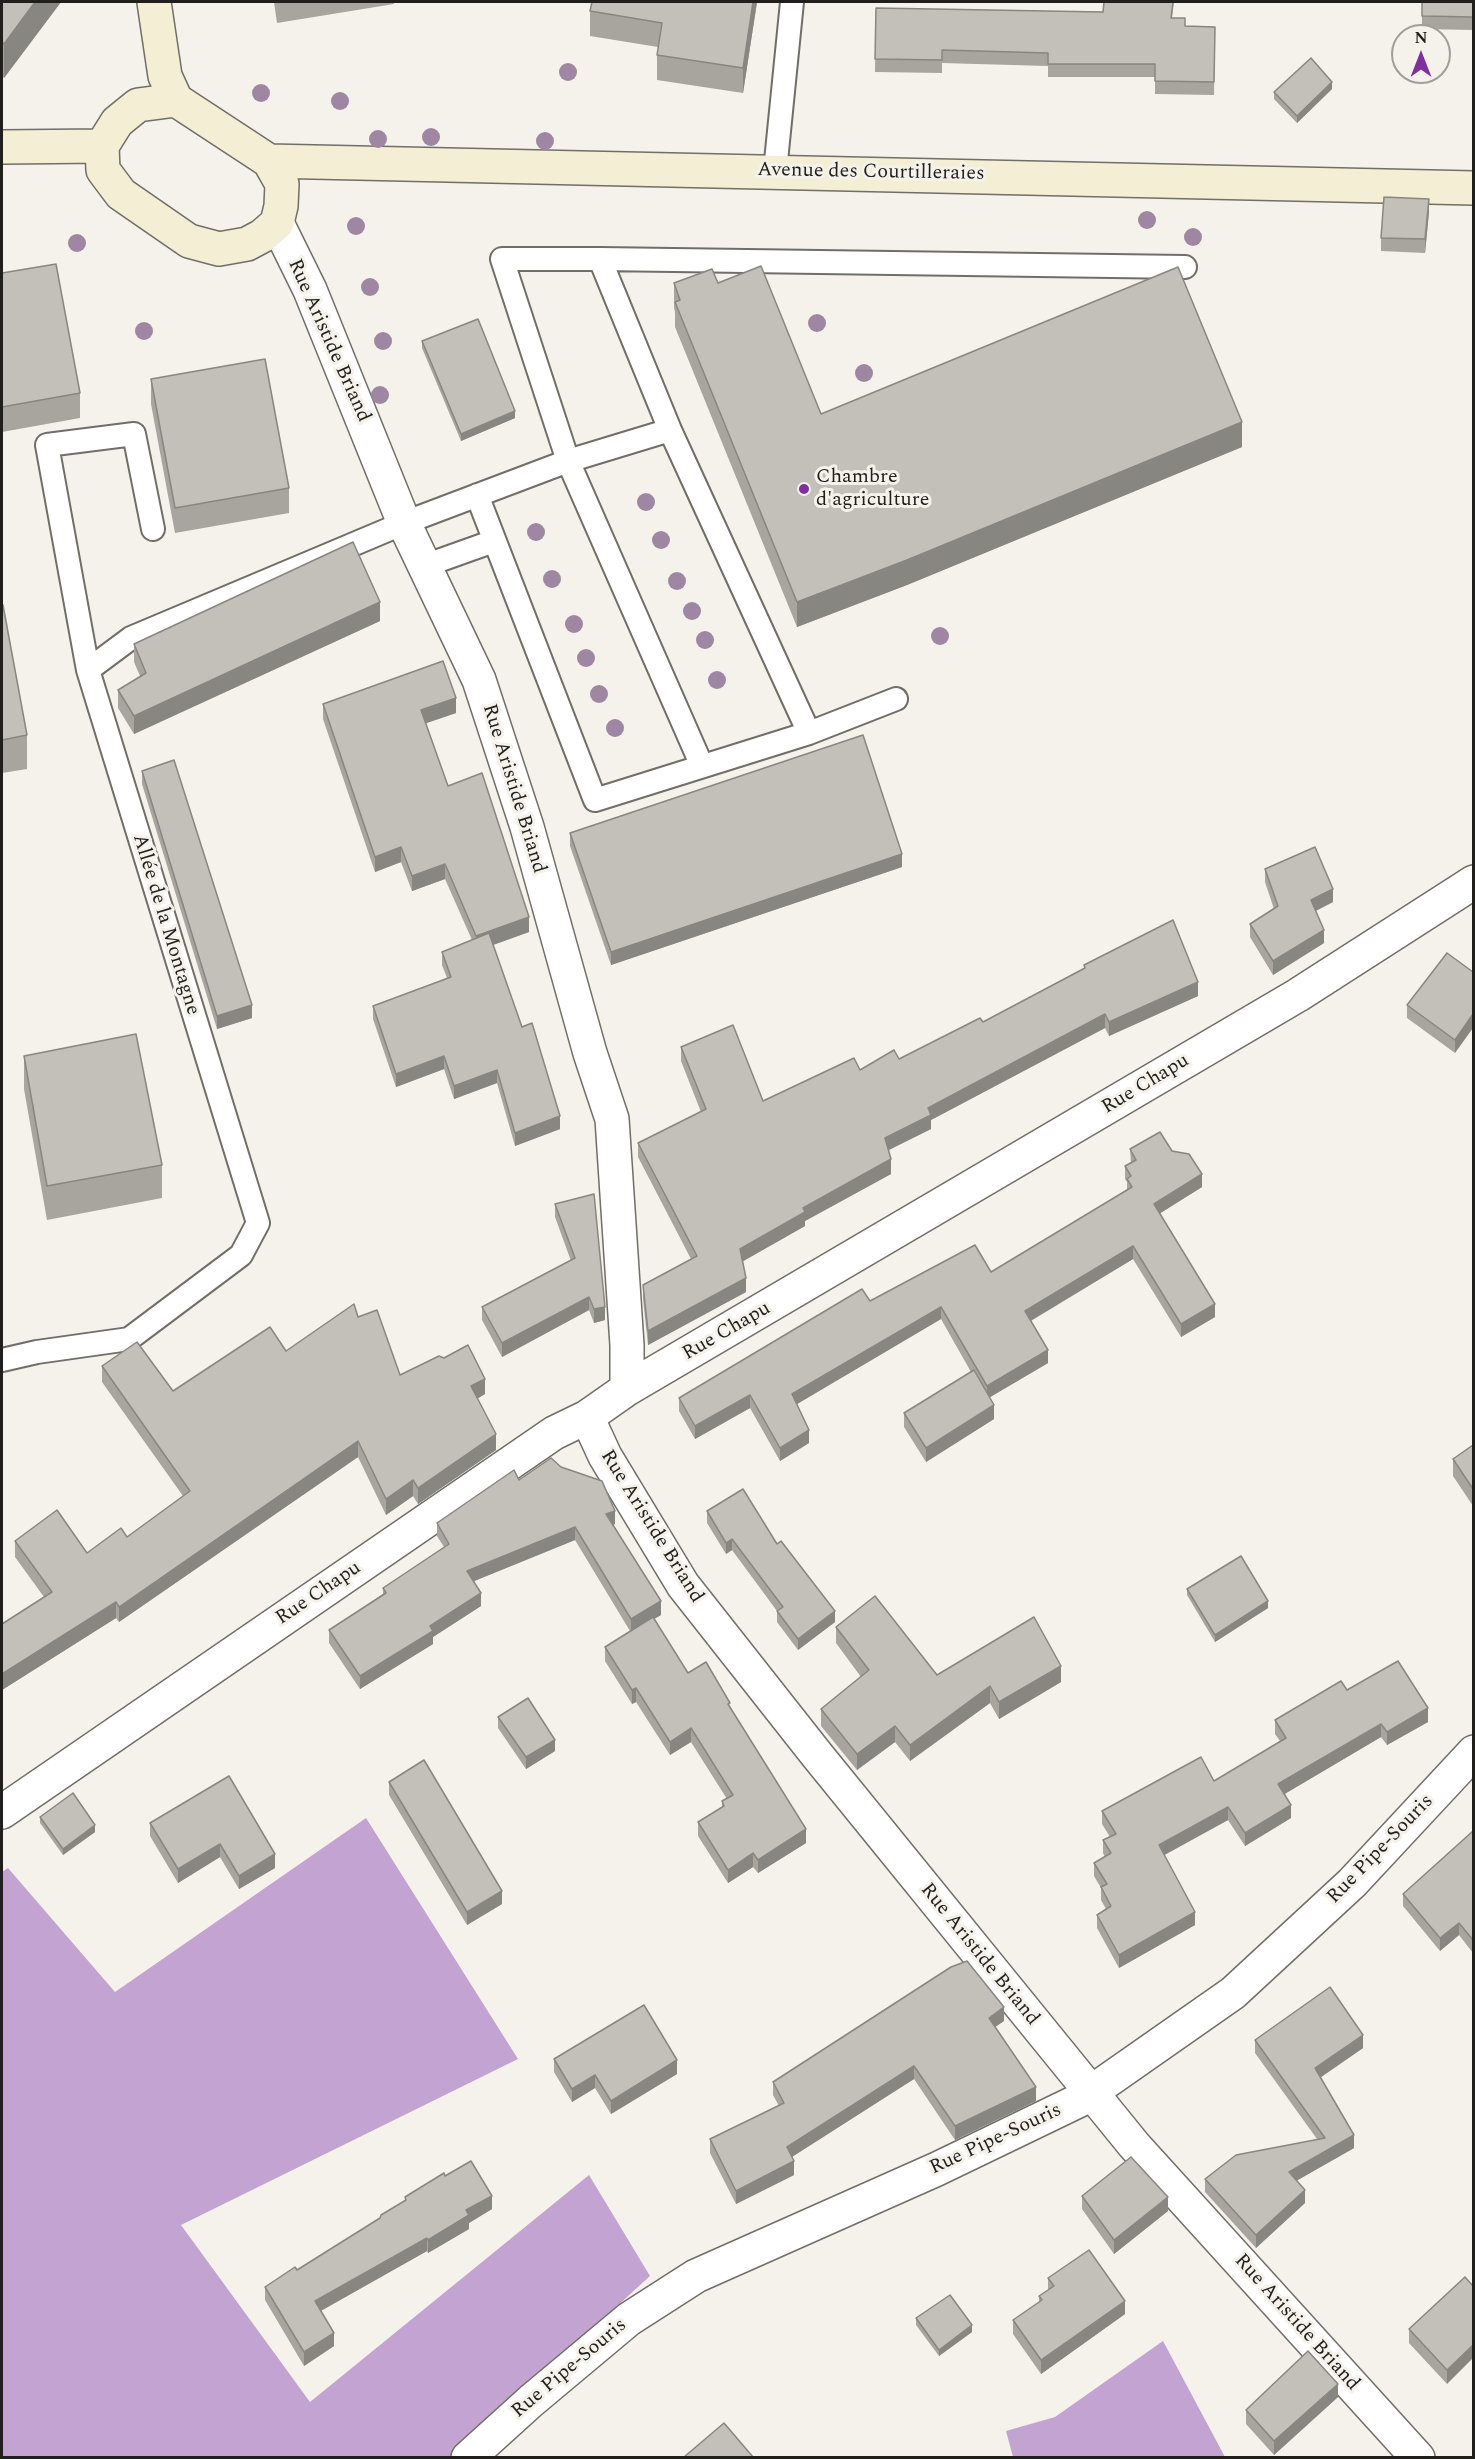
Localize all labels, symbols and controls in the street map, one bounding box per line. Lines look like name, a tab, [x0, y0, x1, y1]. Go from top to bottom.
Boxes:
north arrow	[1391, 24, 1451, 84]
text: N	[1414, 26, 1428, 50]
street label: Avenue des Courtilleraies	[757, 159, 985, 187]
street label: Rue Aristide Briand	[281, 256, 375, 426]
place label: Chambre d'agriculture	[816, 466, 929, 513]
marker: Chambre d'agriculture	[797, 482, 811, 496]
street label: Rue Aristide Briand	[476, 701, 550, 877]
street label: Allée de la Montagne	[126, 832, 204, 1018]
street label: Rue Chapu	[1098, 1050, 1194, 1120]
street label: Rue Chapu	[679, 1297, 775, 1367]
street label: Rue Aristide Briand	[594, 1446, 708, 1608]
street label: Rue Chapu	[272, 1557, 366, 1631]
street label: Rue Pipe-Souris	[1323, 1790, 1439, 1910]
street label: Rue Aristide Briand	[914, 1879, 1044, 2031]
street label: Rue Pipe-Souris	[926, 2099, 1066, 2181]
street label: Rue Aristide Briand	[1228, 2250, 1364, 2396]
street label: Rue Pipe-Souris	[508, 2314, 632, 2424]

